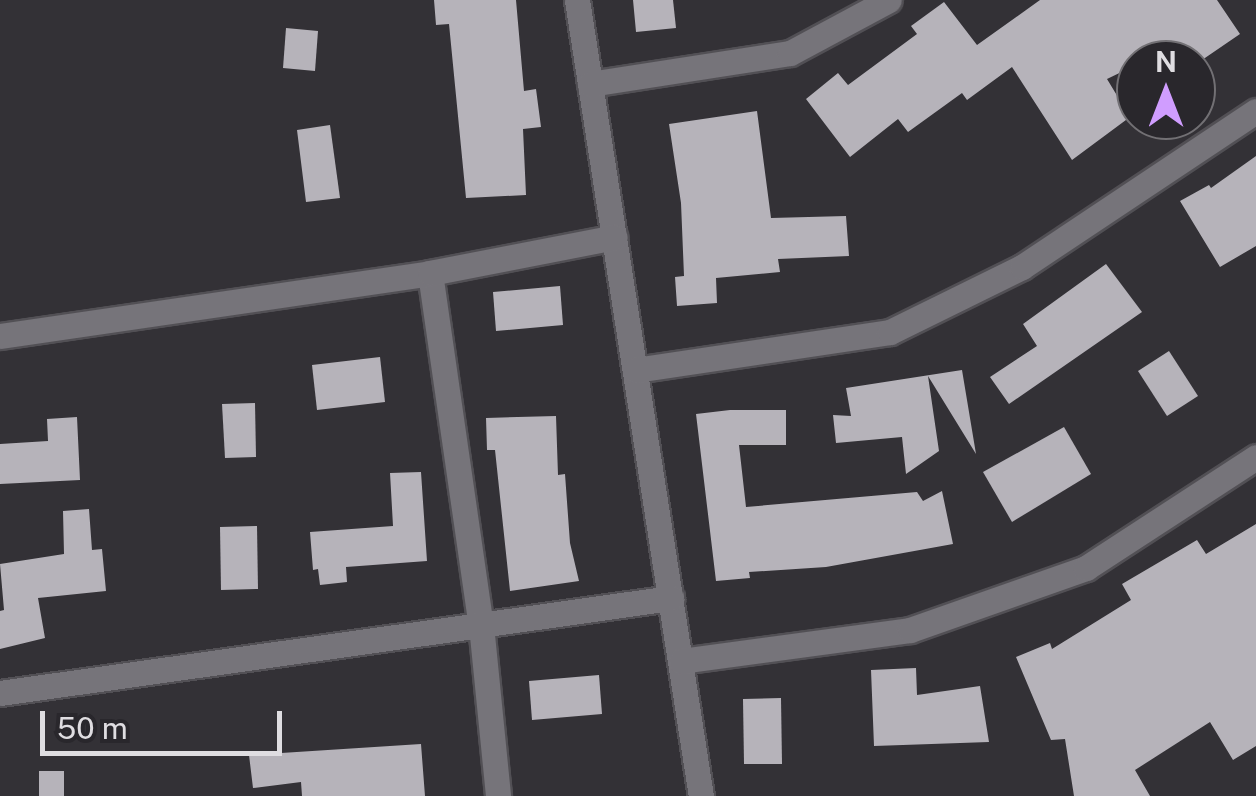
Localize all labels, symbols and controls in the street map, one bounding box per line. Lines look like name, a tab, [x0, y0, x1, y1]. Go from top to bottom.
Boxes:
north arrow	[1116, 40, 1216, 140]
text: N	[1155, 45, 1177, 78]
scale bar	[45, 691, 288, 753]
text: 50 m	[57, 710, 128, 746]

